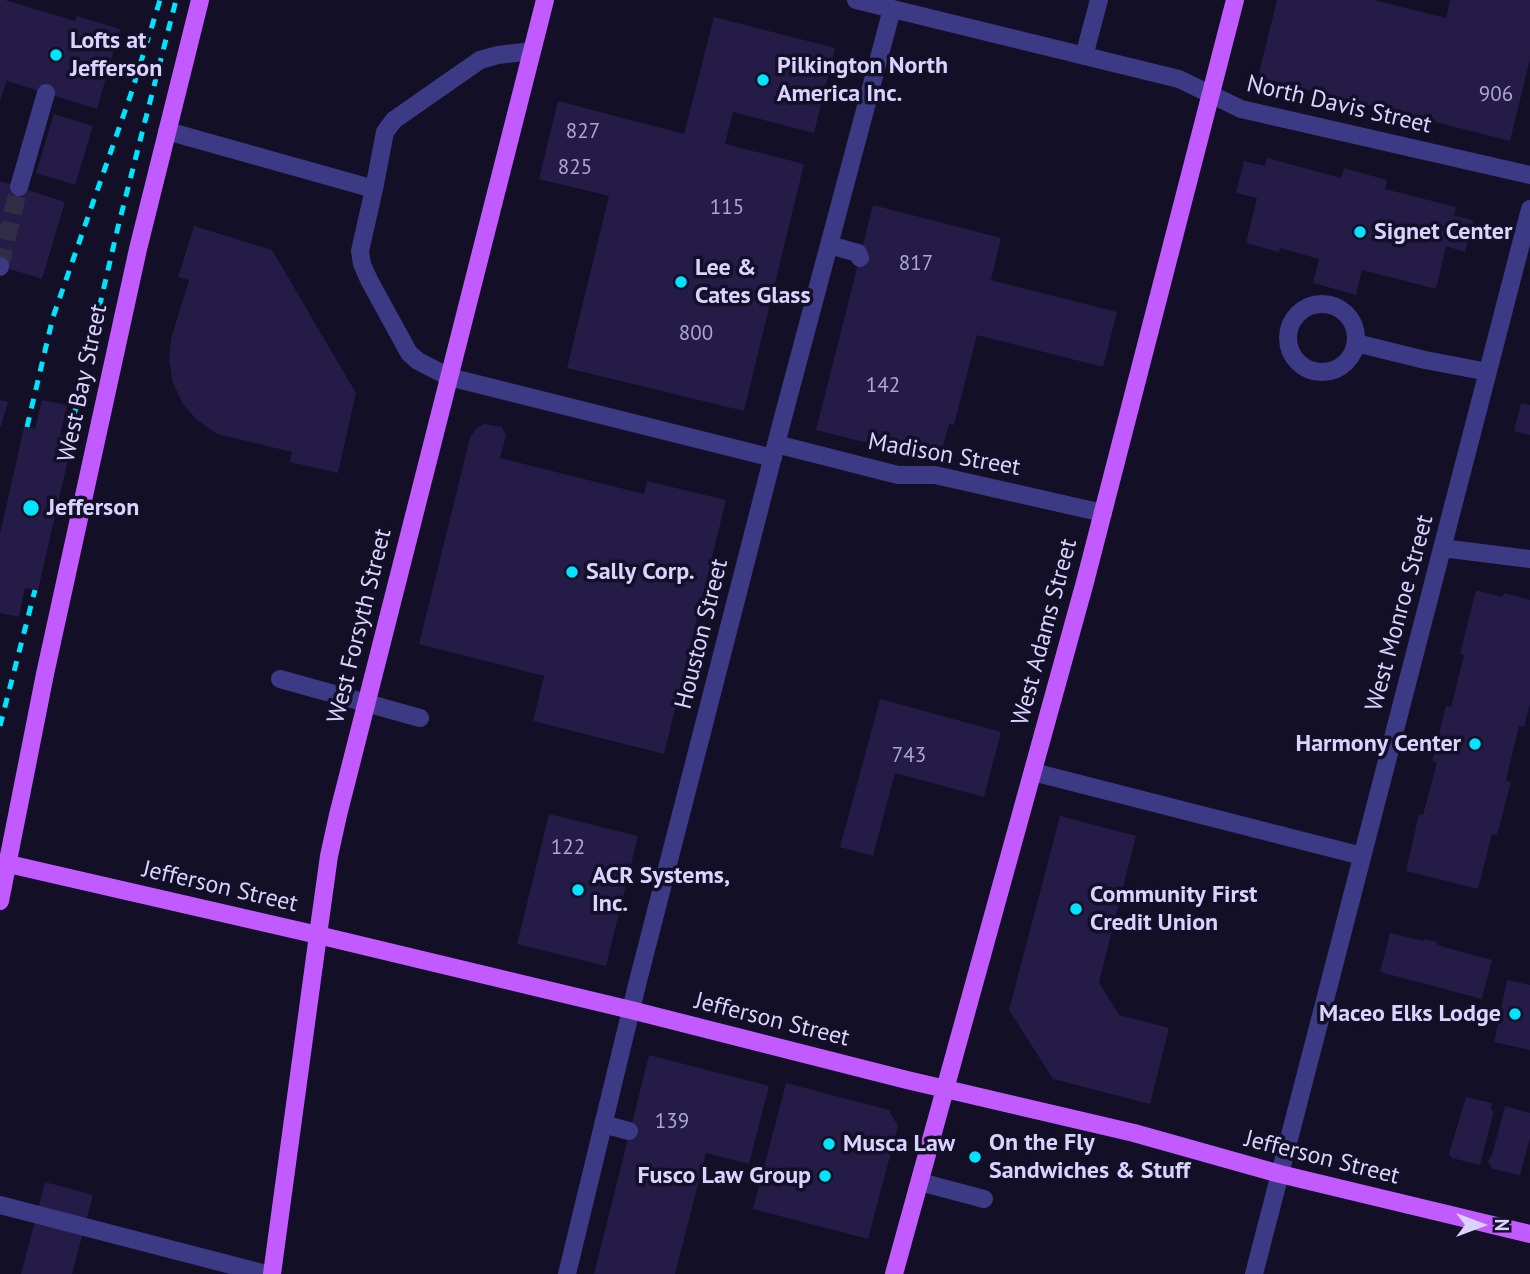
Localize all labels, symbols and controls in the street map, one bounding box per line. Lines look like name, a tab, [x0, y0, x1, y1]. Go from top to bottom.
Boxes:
place label: Lofts at Jefferson	[70, 27, 162, 83]
marker: Lofts at Jefferson	[48, 47, 64, 63]
place label: Pilkington North America Inc.	[777, 52, 948, 108]
street label: North Davis Street	[1244, 70, 1434, 140]
marker: Pilkington North America Inc.	[755, 72, 771, 88]
house number: 906	[1479, 82, 1513, 108]
house number: 827	[566, 119, 600, 145]
house number: 825	[558, 155, 592, 181]
house number: 115	[710, 195, 744, 221]
place label: Signet Center	[1374, 218, 1512, 246]
marker: Signet Center	[1352, 224, 1368, 240]
house number: 817	[899, 251, 933, 277]
place label: Lee & Cates Glass	[695, 254, 811, 310]
marker: Lee & Cates Glass	[673, 274, 689, 290]
street label: West Bay Street	[52, 302, 114, 464]
house number: 800	[679, 321, 713, 347]
house number: 142	[866, 373, 900, 399]
street label: Madison Street	[866, 427, 1022, 483]
place label: Jefferson	[47, 494, 139, 522]
marker: Jefferson	[21, 498, 41, 518]
street label: West Monroe Street	[1360, 512, 1440, 714]
street label: West Forsyth Street	[322, 526, 398, 726]
street label: West Adams Street	[1006, 536, 1084, 728]
street label: Houston Street	[669, 556, 735, 712]
place label: Sally Corp.	[586, 558, 695, 586]
marker: Sally Corp.	[564, 564, 580, 580]
place label: Harmony Center	[1296, 730, 1461, 758]
marker: Harmony Center	[1467, 736, 1483, 752]
house number: 743	[892, 743, 926, 769]
house number: 122	[551, 835, 585, 861]
street label: Jefferson Street	[140, 855, 300, 919]
place label: ACR Systems, Inc.	[592, 862, 730, 918]
place label: Community First Credit Union	[1090, 881, 1257, 937]
marker: ACR Systems, Inc.	[570, 882, 586, 898]
marker: Community First Credit Union	[1068, 901, 1084, 917]
street label: Jefferson Street	[692, 987, 852, 1053]
place label: Maceo Elks Lodge	[1319, 1000, 1501, 1028]
marker: Maceo Elks Lodge	[1507, 1006, 1523, 1022]
house number: 139	[655, 1109, 689, 1135]
street label: Jefferson Street	[1242, 1125, 1402, 1191]
place label: On the Fly Sandwiches & Stuff	[989, 1129, 1190, 1185]
place label: Musca Law	[843, 1130, 955, 1158]
marker: Musca Law	[821, 1136, 837, 1152]
marker: On the Fly Sandwiches & Stuff	[967, 1149, 983, 1165]
place label: Fusco Law Group	[637, 1162, 811, 1190]
marker: Fusco Law Group	[817, 1168, 833, 1184]
north arrow	[1446, 1190, 1516, 1260]
text: N	[1490, 1219, 1514, 1231]

